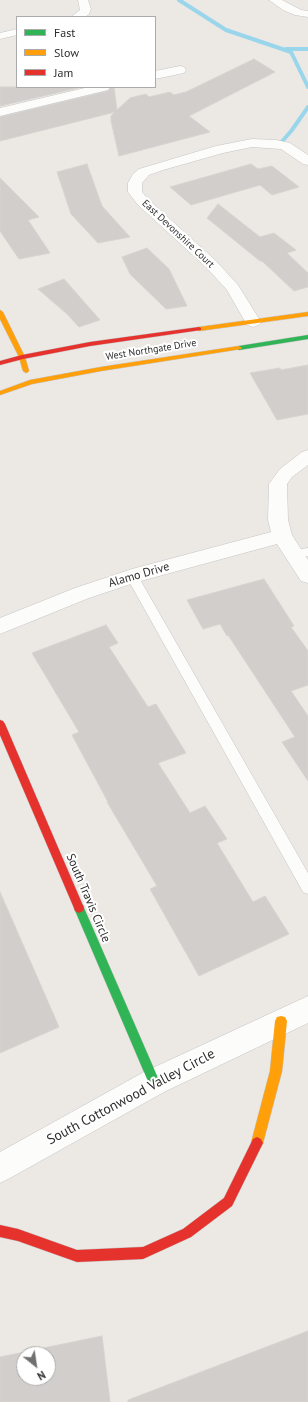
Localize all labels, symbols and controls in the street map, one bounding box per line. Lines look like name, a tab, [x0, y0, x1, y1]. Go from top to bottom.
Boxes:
legend	[16, 16, 156, 88]
text: Fast	[54, 25, 75, 40]
text: Slow	[54, 45, 79, 60]
text: Jam	[54, 65, 73, 80]
street label: East Devonshire Court	[139, 197, 217, 271]
street label: West Northgate Drive	[105, 337, 197, 363]
street label: Alamo Drive	[107, 559, 171, 591]
street label: South Travis Circle	[63, 851, 113, 945]
street label: South Cottonwood Valley Circle	[44, 1045, 218, 1149]
north arrow	[16, 1346, 56, 1386]
text: N	[35, 1368, 48, 1383]

